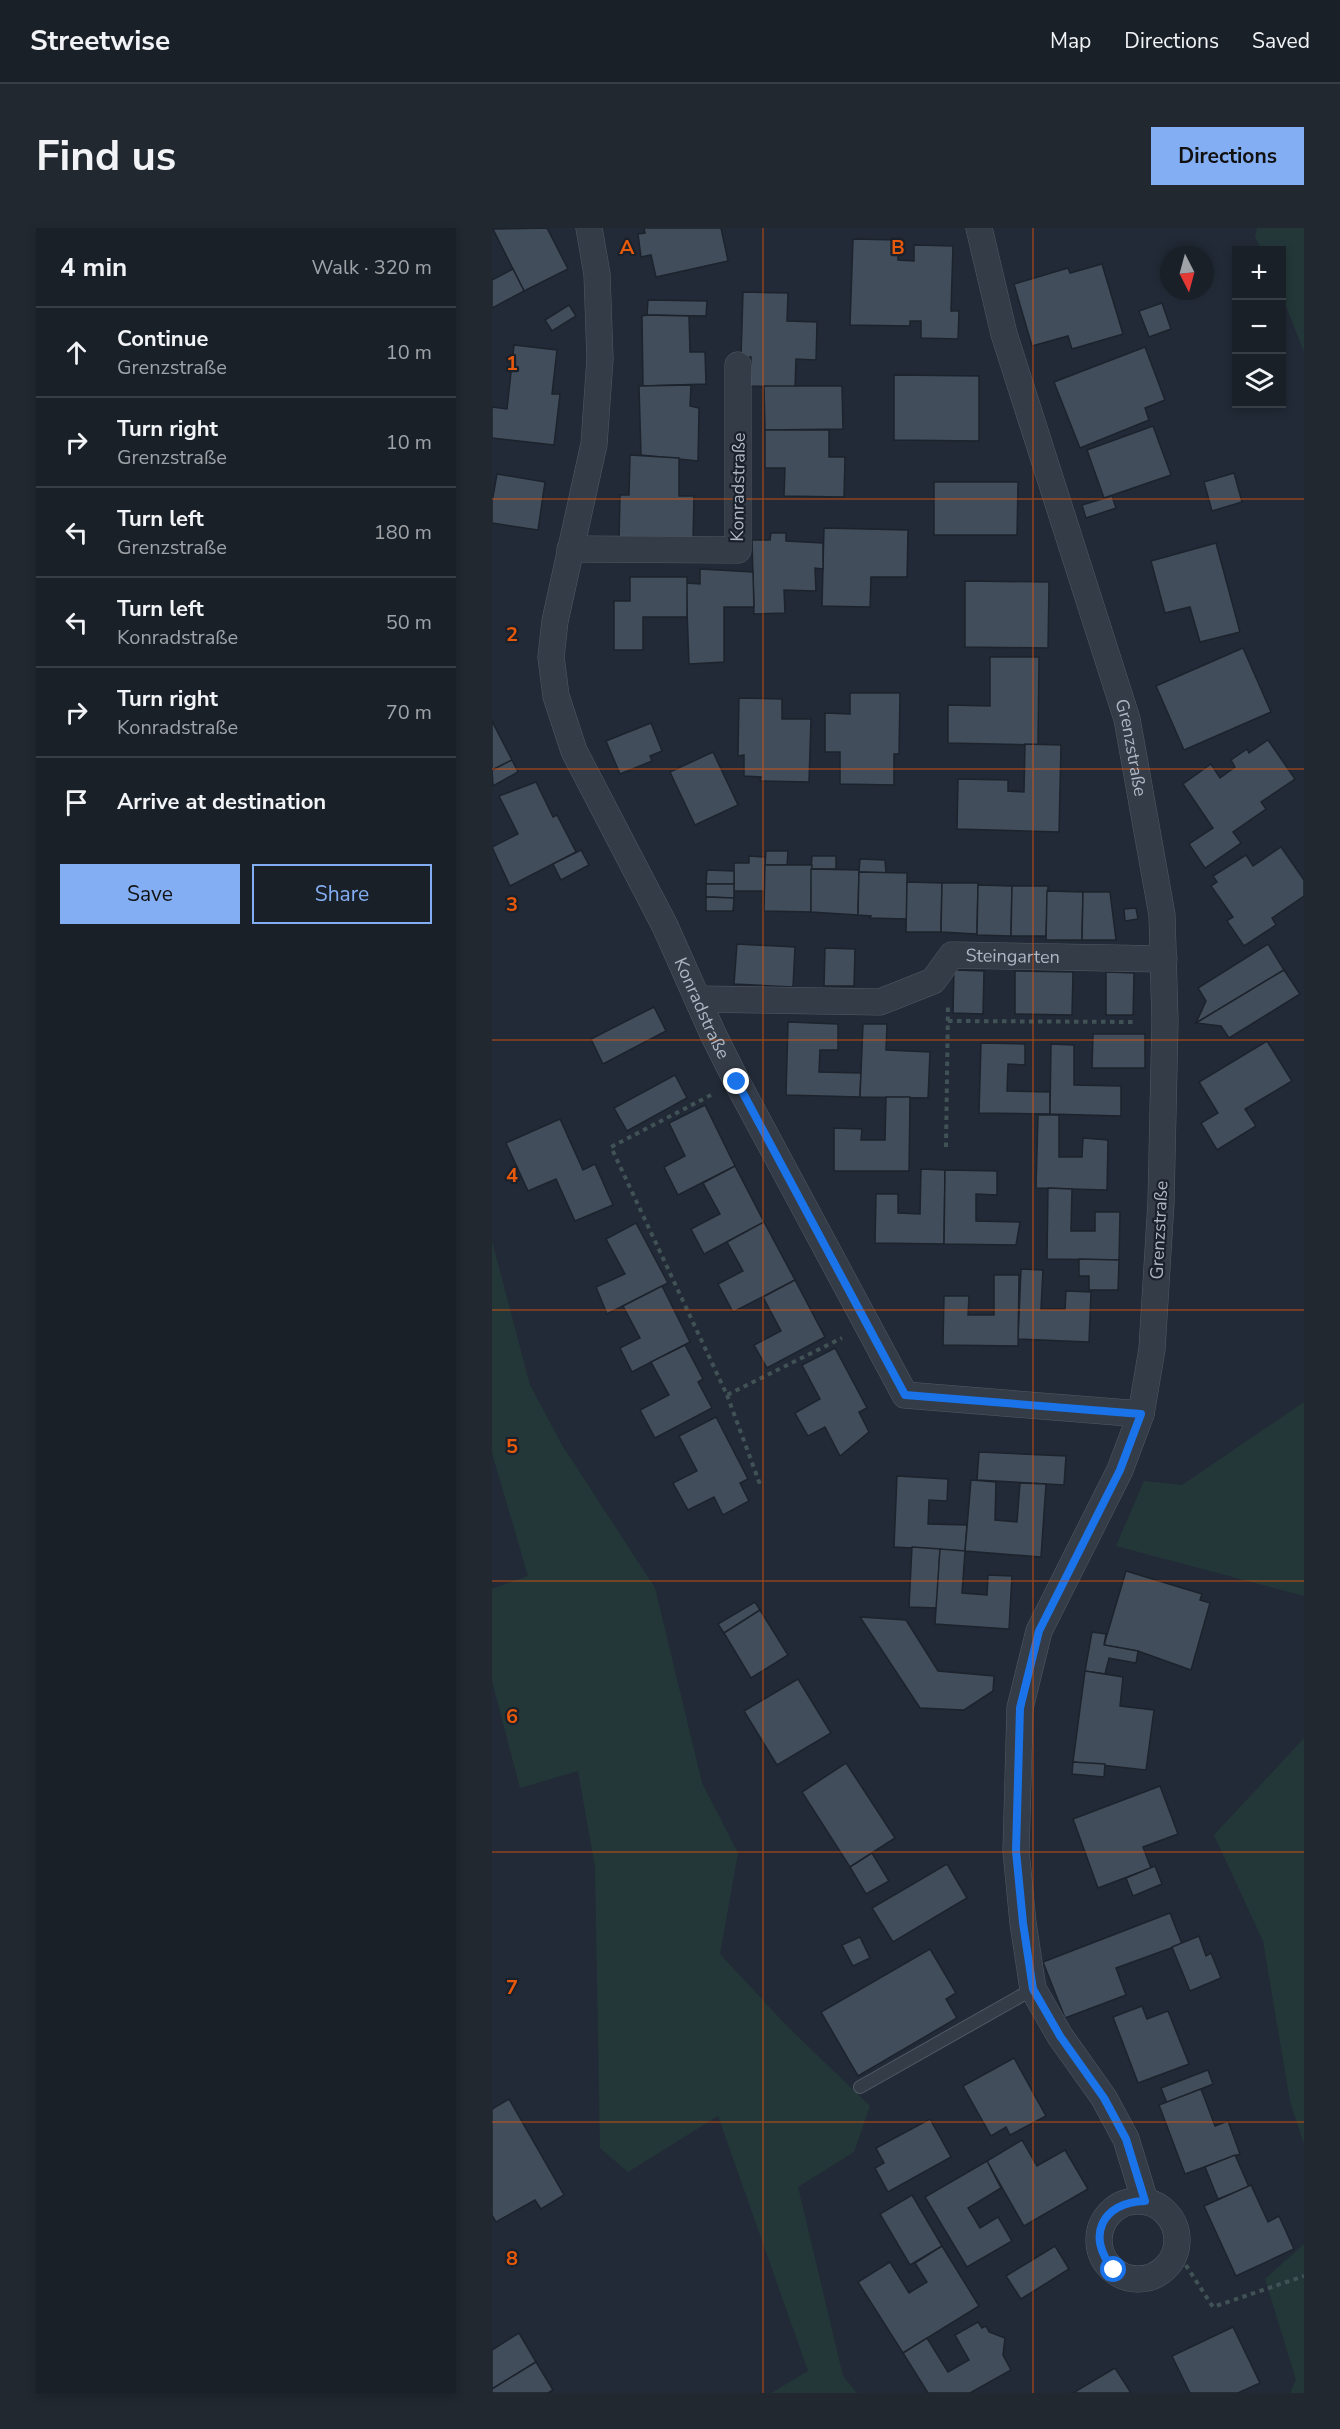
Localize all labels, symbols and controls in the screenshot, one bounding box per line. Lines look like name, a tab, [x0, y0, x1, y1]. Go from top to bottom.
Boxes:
text: Streetwise	[30, 22, 170, 60]
text: Map	[1050, 27, 1091, 55]
text: Directions	[1124, 27, 1219, 55]
text: Saved	[1252, 27, 1310, 55]
button: Directions	[1151, 127, 1304, 185]
text: Find us	[36, 128, 176, 185]
text: A	[620, 234, 635, 261]
text: B	[891, 234, 905, 261]
north arrow	[1160, 246, 1214, 300]
map controls	[1232, 246, 1286, 408]
button: +	[1232, 246, 1286, 300]
text: 4 min	[60, 250, 127, 285]
text: Walk · 320 m	[312, 254, 432, 281]
button: −	[1232, 300, 1286, 354]
text: Continue	[117, 324, 208, 354]
icon: ahead	[60, 336, 93, 369]
text: 10 m	[386, 339, 432, 366]
text: 1	[506, 350, 518, 377]
text: Grenzstraße	[117, 354, 227, 381]
button: layers	[1232, 354, 1286, 408]
text: Turn right	[117, 414, 218, 444]
icon: right	[60, 426, 93, 459]
text: 10 m	[386, 429, 432, 456]
street label: Konradstraße	[725, 432, 751, 542]
text: Grenzstraße	[117, 444, 227, 471]
text: Turn left	[117, 504, 204, 534]
icon: left	[60, 516, 93, 549]
text: 180 m	[374, 519, 432, 546]
text: Grenzstraße	[117, 534, 227, 561]
text: Turn left	[117, 594, 204, 624]
icon: left	[60, 606, 93, 639]
text: 50 m	[386, 609, 432, 636]
text: 2	[506, 621, 518, 648]
text: Konradstraße	[117, 624, 238, 651]
text: Turn right	[117, 684, 218, 714]
icon: right	[60, 696, 93, 729]
street label: Grenzstraße	[1109, 696, 1153, 798]
text: 70 m	[386, 699, 432, 726]
text: Konradstraße	[117, 714, 238, 741]
icon: arrive	[60, 786, 93, 819]
text: Arrive at destination	[117, 787, 326, 817]
button: Save	[60, 864, 240, 924]
button: Share	[252, 864, 432, 924]
text: 3	[506, 891, 518, 918]
street label: Steingarten	[965, 943, 1060, 969]
street label: Konradstraße	[668, 954, 736, 1063]
route end	[723, 1068, 749, 1094]
text: 4	[506, 1162, 518, 1189]
street label: Grenzstraße	[1144, 1180, 1174, 1280]
text: 5	[506, 1433, 518, 1460]
text: 6	[506, 1703, 518, 1730]
text: 7	[506, 1974, 518, 2001]
text: 8	[506, 2245, 518, 2272]
route start	[1100, 2256, 1126, 2282]

